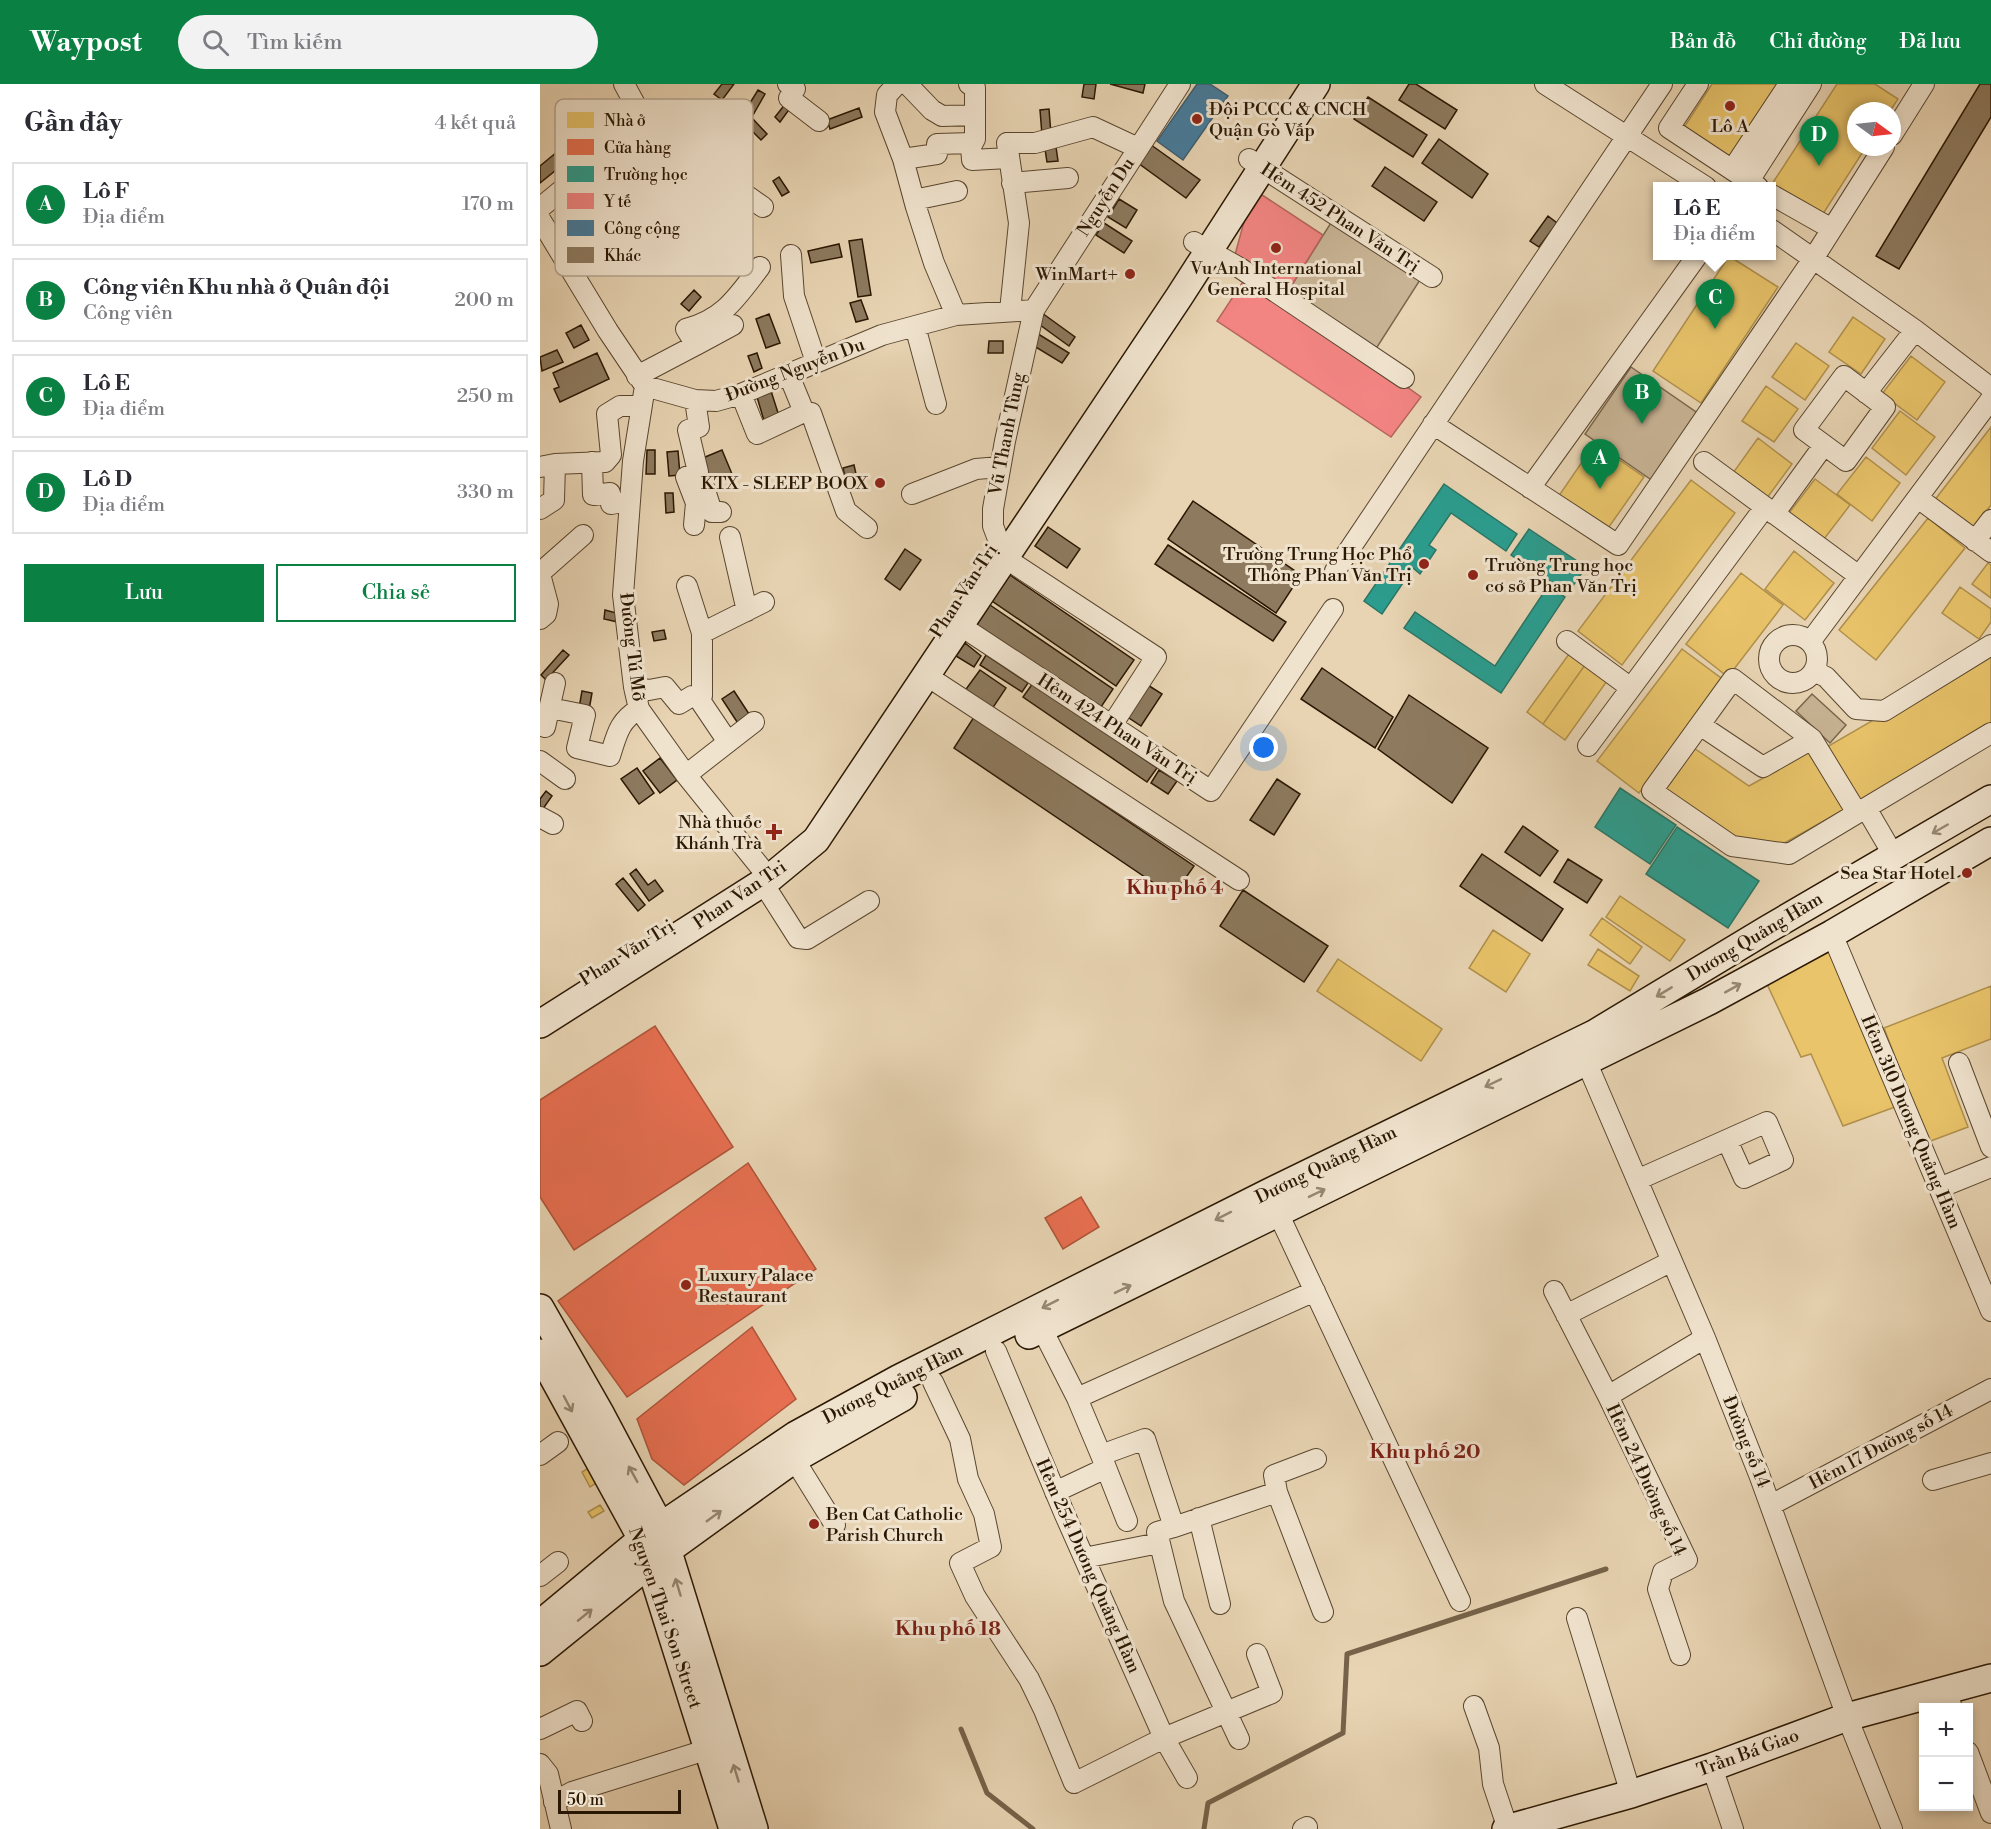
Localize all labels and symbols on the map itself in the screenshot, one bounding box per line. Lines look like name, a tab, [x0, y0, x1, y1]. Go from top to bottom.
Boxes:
place label: Đội PCCC & CNCH Quận Gò Vấp	[1209, 98, 1367, 142]
legend	[555, 99, 753, 276]
marker: Lô A	[1723, 99, 1737, 113]
north arrow	[1847, 102, 1901, 156]
text: Nhà ở	[604, 111, 646, 131]
marker: Đội PCCC & CNCH Quận Gò Vấp	[1190, 112, 1204, 126]
place label: Lô A	[1711, 115, 1750, 138]
pin: D	[1800, 116, 1838, 166]
text: Cửa hàng	[604, 138, 672, 158]
street label: Nguyễn Du	[1072, 153, 1140, 241]
street label: Hẻm 452 Phan Văn Trị	[1256, 158, 1424, 278]
text: Trường học	[604, 165, 688, 185]
text: Y tế	[603, 192, 631, 212]
text: Công cộng	[604, 219, 681, 239]
marker: Vu Anh International General Hospital	[1269, 241, 1283, 255]
text: Khác	[604, 246, 641, 266]
place label: Vu Anh International General Hospital	[1189, 257, 1363, 301]
place label: WinMart+	[1035, 263, 1118, 286]
marker: WinMart+	[1123, 267, 1137, 281]
pin: C	[1696, 280, 1734, 329]
street label: Đường Nguyễn Du	[722, 333, 869, 407]
street label: Vũ Thanh Tùng	[984, 370, 1030, 498]
pin: B	[1622, 374, 1662, 424]
pin: A	[1580, 440, 1620, 489]
place label: KTX - SLEEP BOOX	[701, 472, 869, 495]
marker: KTX - SLEEP BOOX	[873, 476, 887, 490]
street label: Phan Văn Trị	[925, 540, 1003, 642]
place label: Trường Trung Học Phổ Thông Phan Văn Trị	[1223, 543, 1412, 587]
place label: Trường Trung học cơ sở Phan Văn Trị	[1485, 554, 1637, 598]
marker: Trường Trung Học Phổ Thông Phan Văn Trị	[1417, 557, 1431, 571]
marker: Trường Trung học cơ sở Phan Văn Trị	[1466, 568, 1480, 582]
street label: Đường Tú Mỡ	[614, 591, 650, 703]
street label: Hẻm 424 Phan Văn Trị	[1033, 669, 1201, 789]
your location	[1249, 733, 1278, 762]
place label: Nhà thuốc Khánh Trà	[675, 811, 763, 855]
one-way arrow	[1932, 824, 1950, 835]
marker: Nhà thuốc Khánh Trà	[767, 825, 781, 839]
street label: Phan Van Tri	[689, 855, 791, 935]
place label: Sea Star Hotel	[1840, 862, 1956, 885]
marker: Sea Star Hotel	[1960, 866, 1974, 880]
district label: Khu phố 4	[1126, 876, 1224, 901]
street label: Dương Quảng Hàm	[1683, 887, 1827, 987]
street label: Phan Văn Trị	[575, 915, 679, 991]
one-way arrow	[1723, 982, 1741, 993]
one-way arrow	[1656, 986, 1673, 998]
street label: Hẻm 310 Dương Quảng Hàm	[1855, 1012, 1967, 1233]
one-way arrow	[1484, 1078, 1502, 1090]
street label: Dương Quảng Hàm	[1251, 1121, 1401, 1209]
one-way arrow	[1308, 1187, 1326, 1199]
one-way arrow	[1215, 1211, 1233, 1222]
place label: Luxury Palace Restaurant	[698, 1264, 814, 1308]
marker: Luxury Palace Restaurant	[679, 1278, 693, 1292]
one-way arrow	[1114, 1282, 1132, 1294]
one-way arrow	[1041, 1299, 1059, 1310]
street label: Dương Quảng Hàm	[819, 1339, 967, 1429]
street label: Đường số 14	[1717, 1392, 1775, 1492]
one-way arrow	[563, 1395, 574, 1413]
street label: Hẻm 17 Đường số 14	[1805, 1399, 1957, 1495]
street label: Hẻm 24 Đường số 14	[1601, 1400, 1691, 1560]
district label: Khu phố 20	[1369, 1440, 1481, 1465]
street label: Hẻm 254 Dương Quảng Hàm	[1030, 1455, 1146, 1677]
one-way arrow	[627, 1466, 639, 1483]
place label: Ben Cat Catholic Parish Church	[825, 1503, 963, 1547]
one-way arrow	[706, 1510, 722, 1522]
marker: Ben Cat Catholic Parish Church	[807, 1517, 821, 1531]
street label: Nguyen Thai Son Street	[623, 1524, 707, 1712]
one-way arrow	[672, 1578, 683, 1597]
one-way arrow	[577, 1608, 593, 1621]
district label: Khu phố 18	[895, 1617, 1001, 1642]
street label: Trần Bá Giao	[1694, 1724, 1802, 1782]
one-way arrow	[730, 1764, 741, 1783]
scale bar	[558, 1787, 681, 1814]

